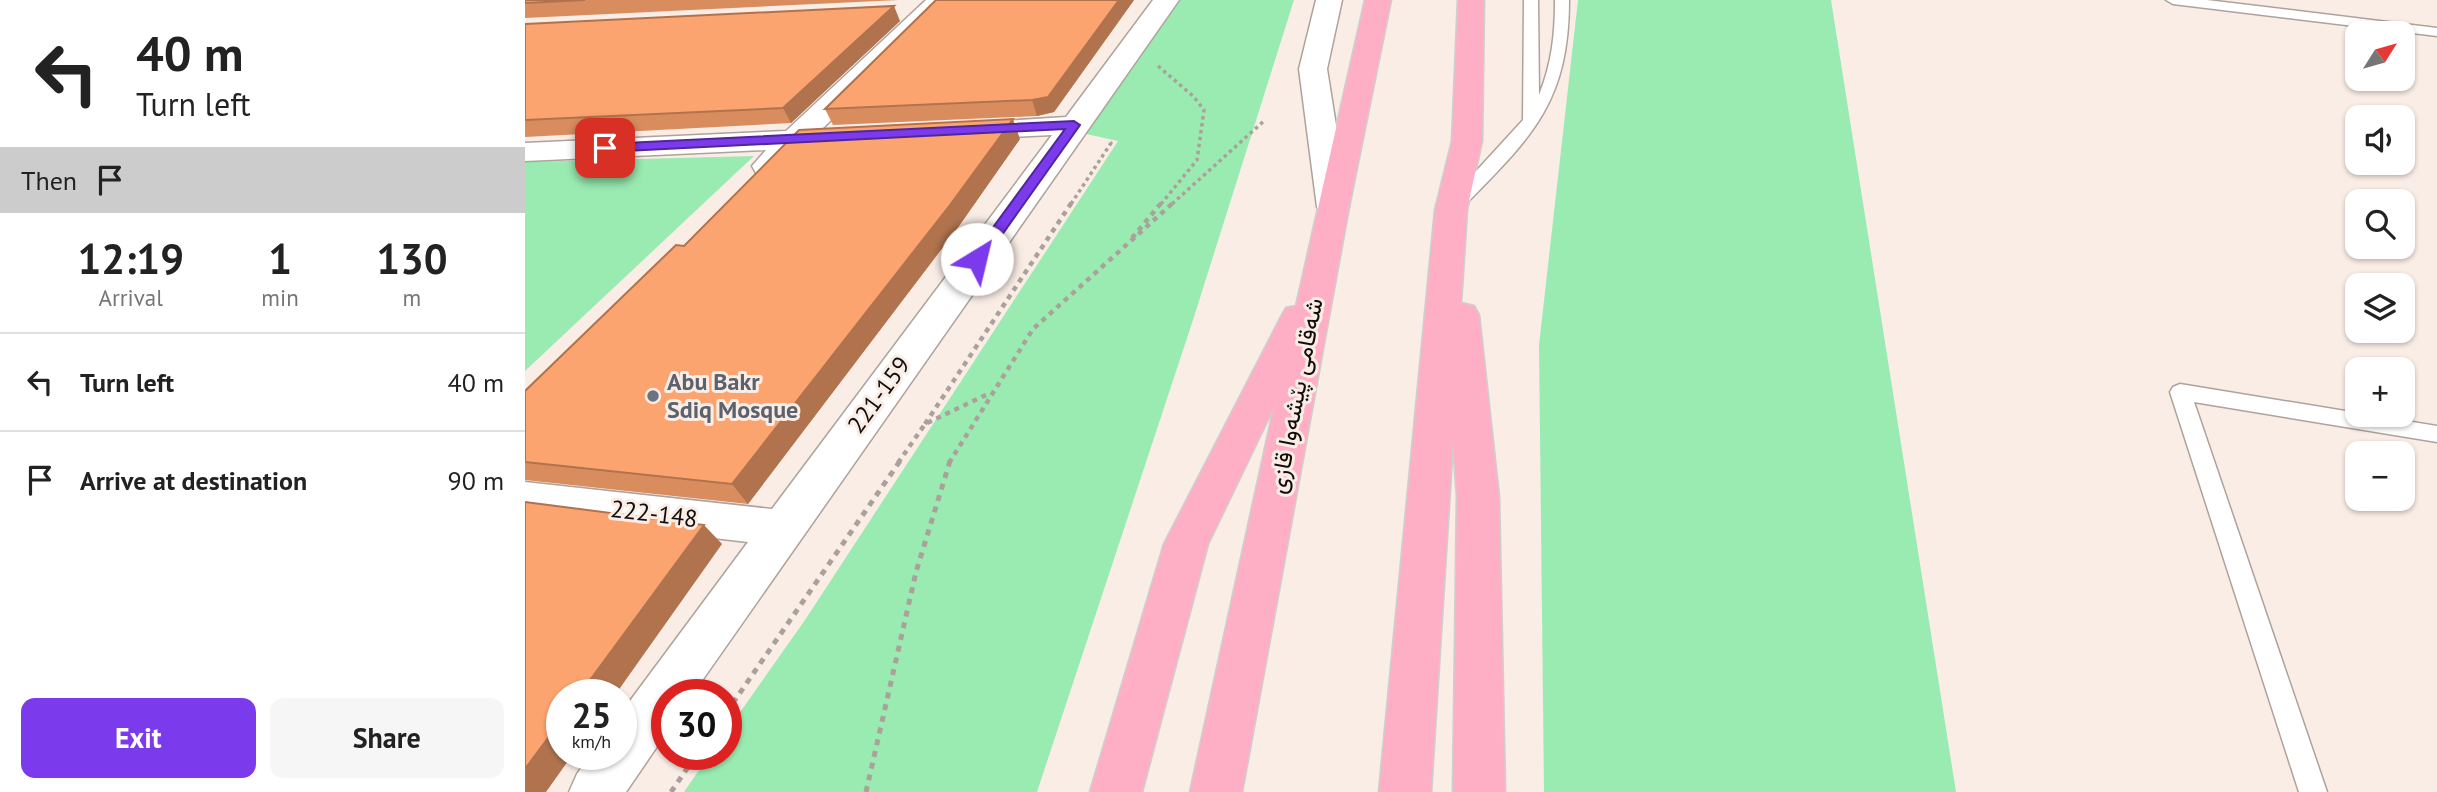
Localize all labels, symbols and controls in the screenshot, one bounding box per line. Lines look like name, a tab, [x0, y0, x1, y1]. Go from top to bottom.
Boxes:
text: 40 m	[136, 21, 243, 85]
north arrow	[2345, 21, 2415, 91]
map controls	[2345, 21, 2415, 511]
icon: left	[21, 28, 112, 119]
text: Turn left	[136, 83, 251, 125]
button: sound	[2345, 105, 2415, 175]
pin	[575, 118, 635, 178]
icon: arrive	[586, 129, 624, 167]
icon: arrive	[91, 161, 129, 199]
text: Then	[21, 164, 77, 197]
button: search	[2345, 189, 2415, 259]
position arrow	[940, 222, 1014, 296]
text: 12:19	[77, 231, 184, 286]
text: 1	[268, 231, 292, 286]
text: 130	[376, 231, 448, 286]
button: layers	[2345, 273, 2415, 343]
text: Arrival	[98, 283, 163, 312]
text: min	[261, 283, 299, 312]
text: m	[403, 283, 421, 312]
street label: شەقامی پێشەوا قازی	[1261, 295, 1331, 497]
street label: 221-159	[840, 350, 917, 439]
button: +	[2345, 357, 2415, 427]
icon: left	[21, 363, 59, 401]
text: Turn left	[80, 366, 174, 399]
text: 40 m	[448, 366, 504, 399]
place label: Abu Bakr Sdiq Mosque	[667, 366, 798, 425]
marker: Abu Bakr Sdiq Mosque	[645, 388, 661, 404]
button: −	[2345, 441, 2415, 511]
icon: arrive	[21, 461, 59, 499]
text: Arrive at destination	[80, 464, 307, 497]
text: 90 m	[448, 464, 504, 497]
street label: 222-148	[609, 493, 699, 534]
speed limit sign: 30	[651, 679, 742, 770]
text: 25	[572, 692, 611, 738]
button: Exit	[21, 698, 256, 778]
button: Share	[270, 698, 504, 778]
text: km/h	[572, 730, 611, 753]

